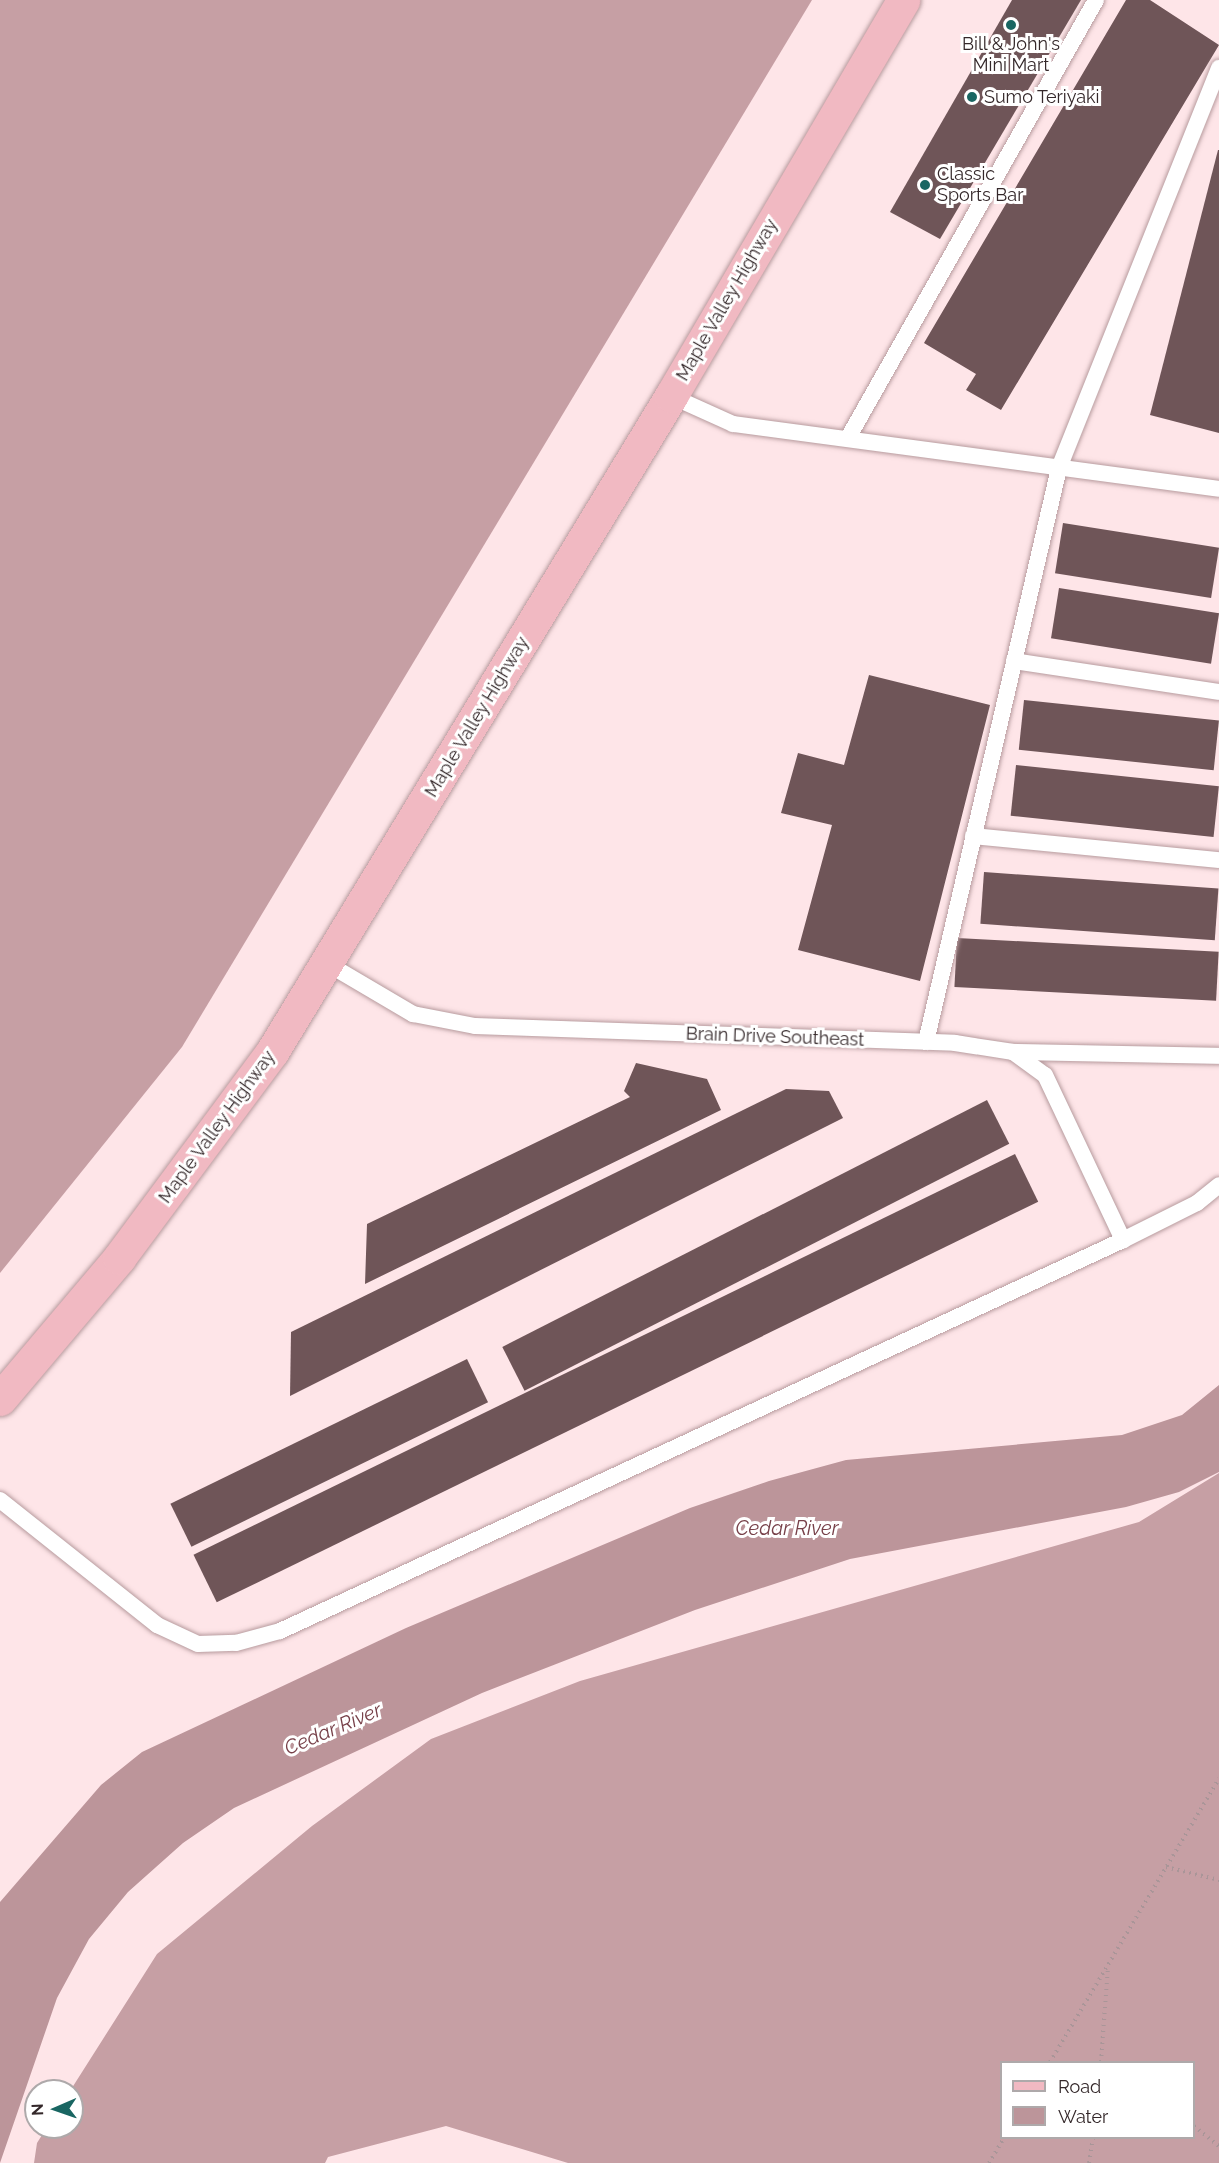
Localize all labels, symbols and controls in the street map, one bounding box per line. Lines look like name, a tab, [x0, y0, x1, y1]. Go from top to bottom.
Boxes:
marker: Bill & John's Mini Mart	[1004, 18, 1018, 32]
place label: Bill & John's Mini Mart	[961, 34, 1061, 76]
place label: Sumo Teriyaki	[984, 86, 1100, 108]
marker: Sumo Teriyaki	[965, 90, 979, 104]
place label: Classic Sports Bar	[937, 164, 1023, 207]
marker: Classic Sports Bar	[918, 178, 932, 192]
street label: Maple Valley Highway	[672, 215, 782, 385]
street label: Maple Valley Highway	[420, 632, 534, 802]
street label: Brain Drive Southeast	[685, 1023, 865, 1051]
street label: Maple Valley Highway	[154, 1046, 280, 1208]
water label: Cedar River	[735, 1516, 839, 1540]
water label: Cedar River	[281, 1698, 385, 1760]
legend	[1000, 2061, 1195, 2139]
text: Road	[1058, 2076, 1101, 2097]
north arrow	[24, 2079, 84, 2139]
text: N	[28, 2103, 47, 2116]
text: Water	[1058, 2106, 1108, 2127]

